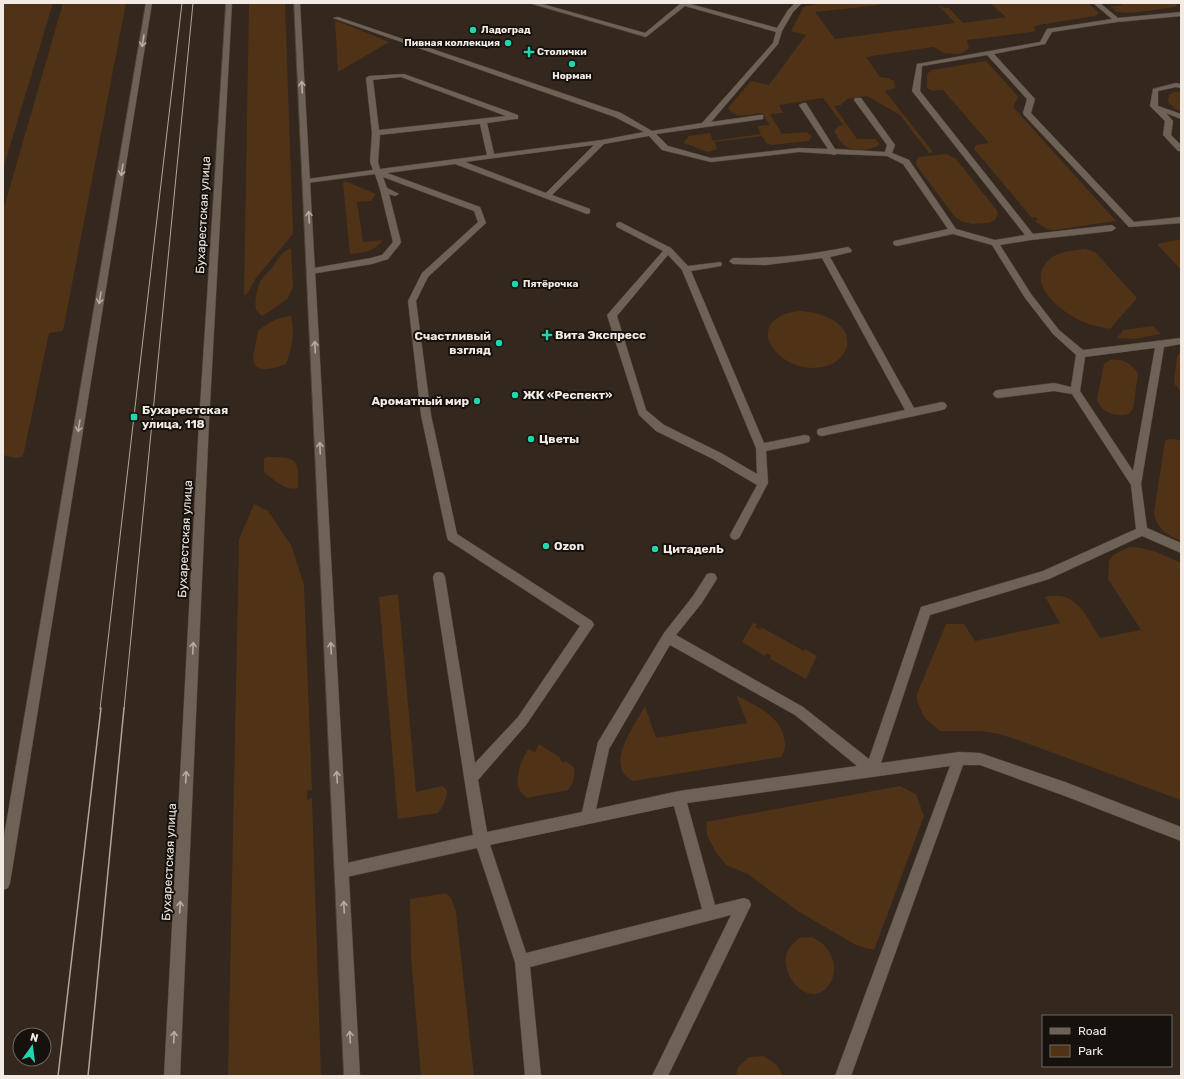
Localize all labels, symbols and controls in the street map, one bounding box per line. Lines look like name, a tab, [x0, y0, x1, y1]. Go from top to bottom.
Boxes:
place label: Ладоград	[481, 24, 531, 36]
marker: Ладоград	[468, 25, 478, 35]
one-way arrow	[139, 35, 147, 48]
place label: Пивная коллекция	[404, 37, 500, 49]
marker: Пивная коллекция	[503, 38, 513, 48]
place label: Столички	[537, 46, 587, 58]
marker: Столички	[524, 47, 534, 57]
marker: Норман	[567, 59, 577, 69]
place label: Норман	[552, 70, 592, 82]
one-way arrow	[298, 81, 305, 94]
street label: Бухарестская улица	[193, 156, 213, 274]
one-way arrow	[117, 163, 125, 176]
one-way arrow	[305, 211, 312, 224]
place label: Пятёрочка	[523, 278, 578, 290]
marker: Пятёрочка	[510, 279, 520, 289]
one-way arrow	[96, 291, 104, 304]
place label: Вита Экспресс	[555, 328, 646, 342]
place label: Счастливый взгляд	[415, 329, 491, 357]
marker: Вита Экспресс	[542, 330, 552, 340]
marker: Счастливый взгляд	[494, 338, 504, 348]
one-way arrow	[311, 341, 319, 354]
place label: ЖК «Респект»	[523, 388, 613, 402]
marker: ЖК «Респект»	[510, 390, 520, 400]
place label: Ароматный мир	[371, 394, 469, 408]
marker: Ароматный мир	[472, 396, 482, 406]
place label: Бухарестская улица, 118	[142, 403, 228, 431]
marker: Бухарестская улица, 118	[129, 412, 139, 422]
one-way arrow	[75, 419, 83, 432]
place label: Цветы	[539, 432, 579, 446]
marker: Цветы	[526, 434, 536, 444]
one-way arrow	[317, 442, 324, 455]
street label: Бухарестская улица	[175, 480, 195, 598]
place label: Ozon	[554, 539, 584, 553]
marker: Ozon	[541, 541, 551, 551]
place label: ЦитаделЬ	[663, 542, 724, 556]
marker: ЦитаделЬ	[650, 544, 660, 554]
one-way arrow	[189, 642, 196, 655]
one-way arrow	[327, 642, 334, 655]
one-way arrow	[183, 771, 190, 784]
one-way arrow	[334, 771, 341, 784]
street label: Бухарестская улица	[159, 803, 179, 921]
one-way arrow	[176, 901, 184, 914]
one-way arrow	[340, 901, 347, 914]
legend	[1042, 1015, 1172, 1067]
text: Road	[1078, 1024, 1106, 1038]
north arrow	[12, 1027, 52, 1067]
text: N	[29, 1031, 40, 1045]
one-way arrow	[170, 1031, 177, 1044]
one-way arrow	[347, 1031, 354, 1044]
text: Park	[1078, 1044, 1104, 1058]

